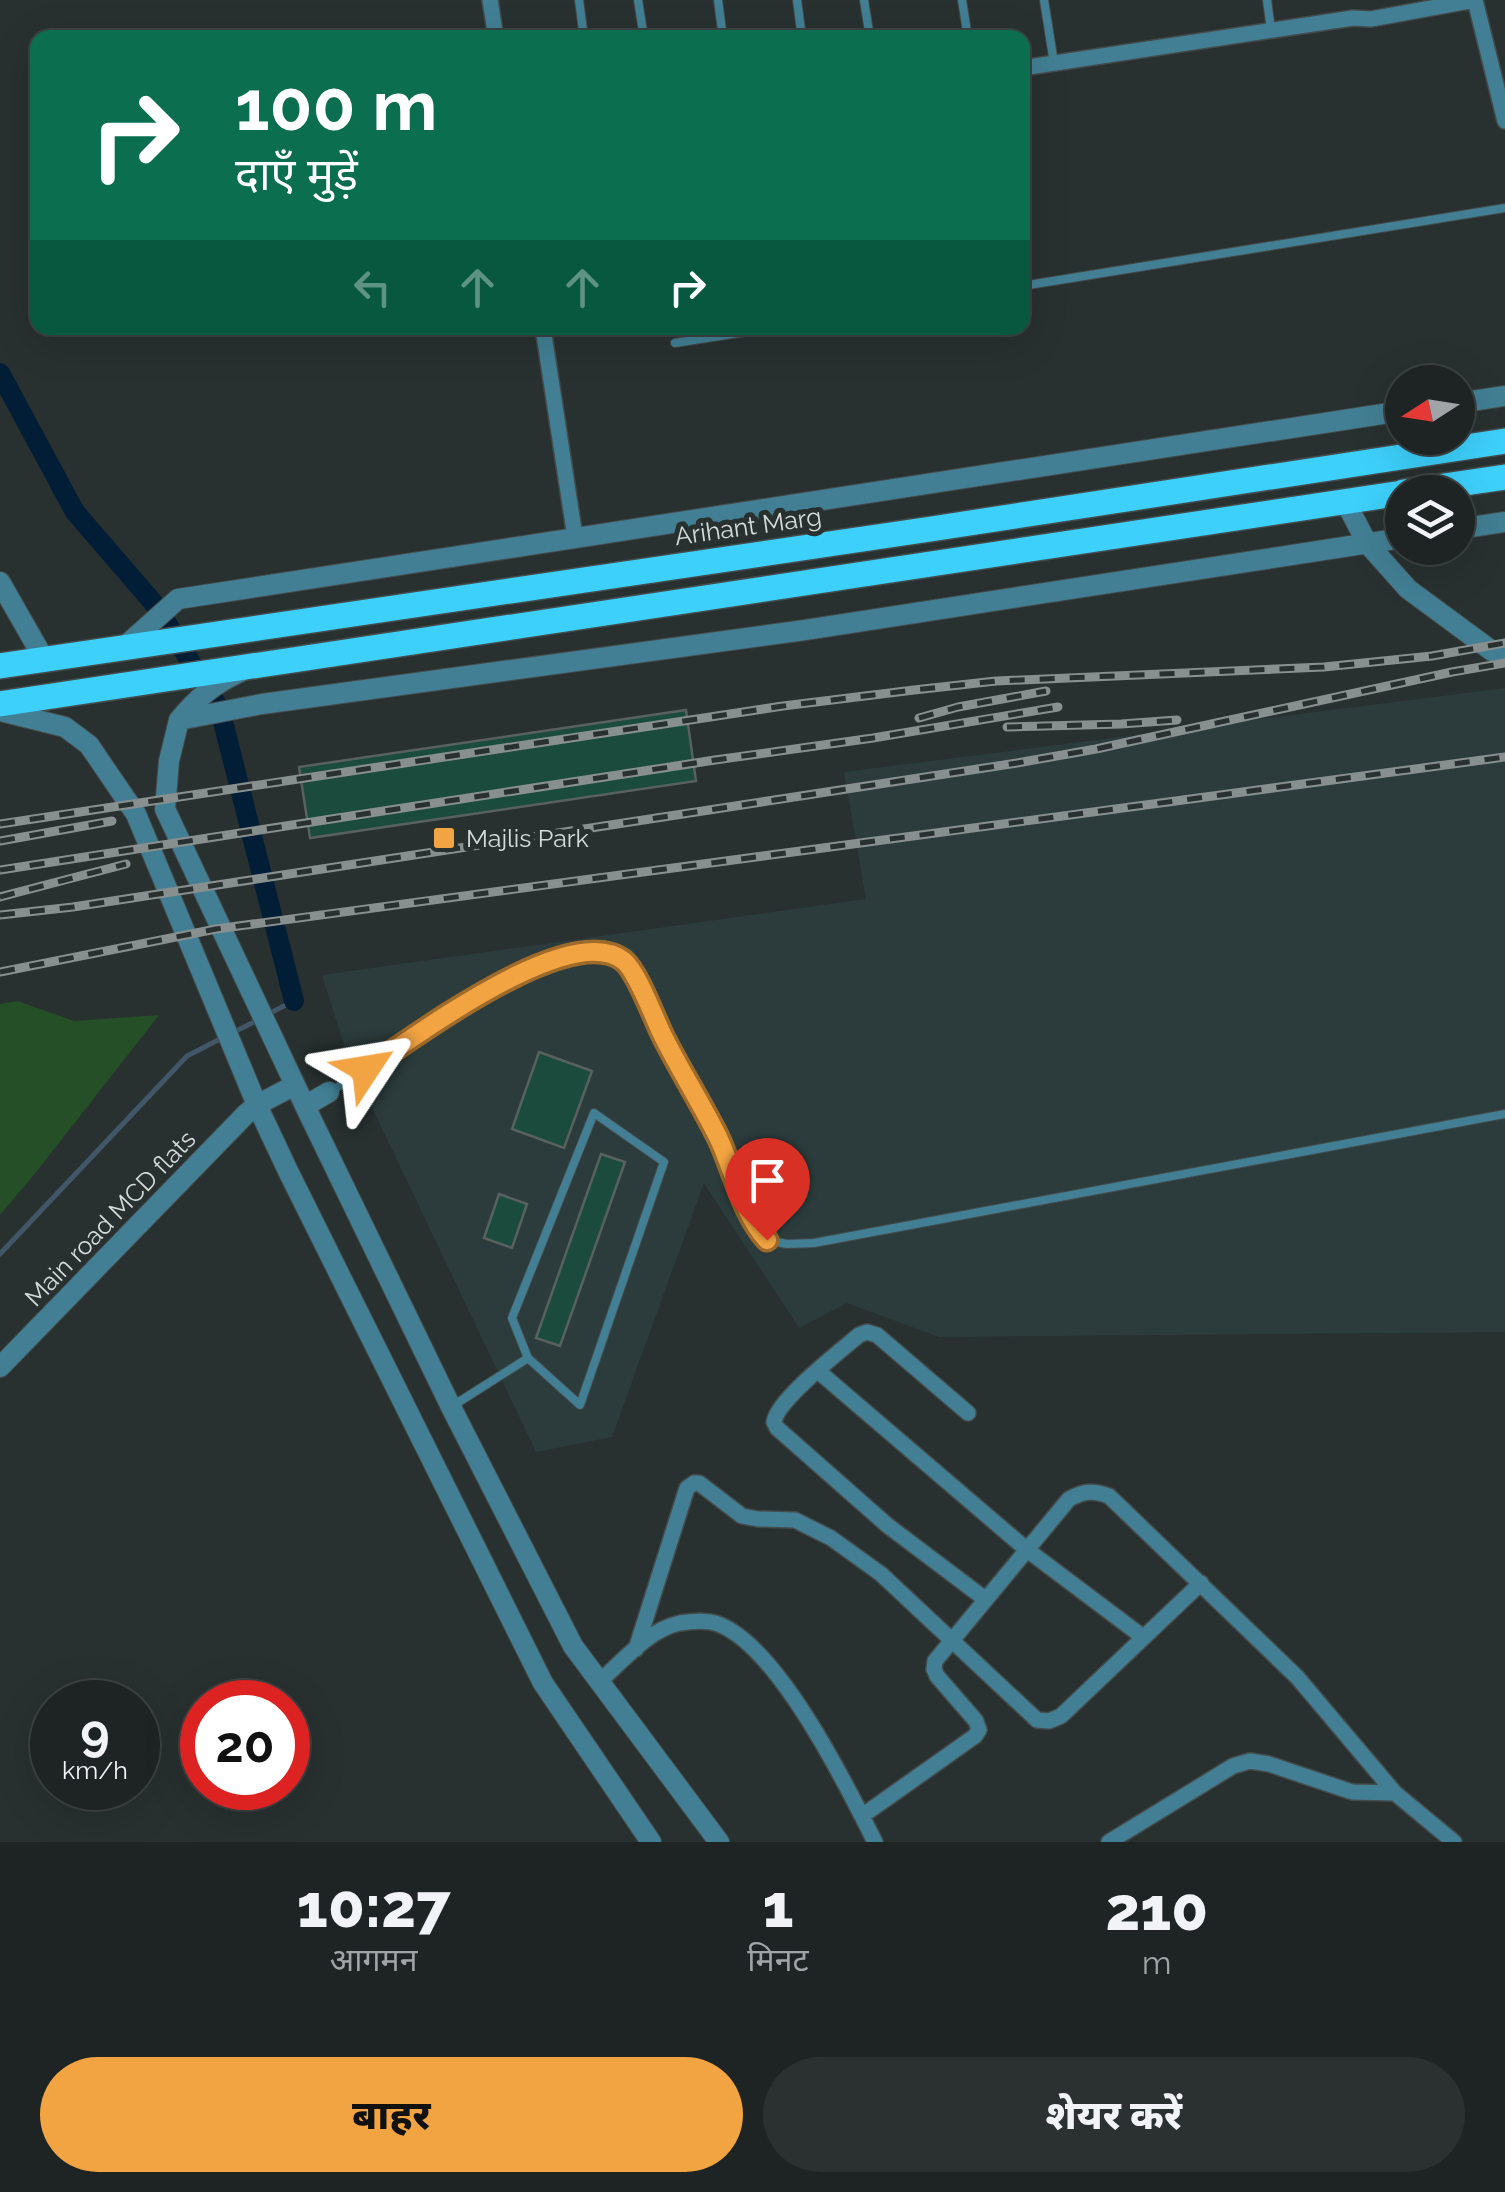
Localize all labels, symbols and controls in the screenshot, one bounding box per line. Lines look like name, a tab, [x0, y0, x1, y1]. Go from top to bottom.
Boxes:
text: 100 m	[235, 64, 438, 146]
icon: right	[70, 70, 200, 200]
text: दाएँ मुड़ें	[235, 148, 358, 201]
icon: left	[345, 260, 400, 315]
icon: ahead	[450, 260, 505, 315]
icon: ahead	[555, 260, 610, 315]
icon: right	[660, 260, 715, 315]
north arrow	[1385, 365, 1475, 455]
map controls	[1385, 365, 1475, 565]
button: layers	[1385, 475, 1475, 565]
street label: Arihant Marg	[673, 501, 823, 551]
place label: Majlis Park	[466, 823, 590, 853]
marker: Majlis Park	[431, 825, 457, 851]
position arrow	[314, 1017, 418, 1121]
street label: Main road MCD flats	[18, 1124, 202, 1312]
pin	[725, 1138, 810, 1241]
icon: arrive	[740, 1153, 795, 1208]
speed limit sign: 20	[180, 1680, 310, 1810]
text: 9	[80, 1703, 110, 1762]
text: km/h	[62, 1755, 128, 1785]
text: 10:27	[297, 1871, 451, 1941]
text: 1	[762, 1871, 794, 1941]
text: 210	[1105, 1874, 1208, 1944]
text: आगमन	[330, 1941, 417, 1978]
text: मिनट	[747, 1941, 809, 1978]
text: m	[1142, 1944, 1172, 1981]
button: बाहर	[40, 2057, 743, 2172]
button: शेयर करें	[763, 2057, 1465, 2172]

